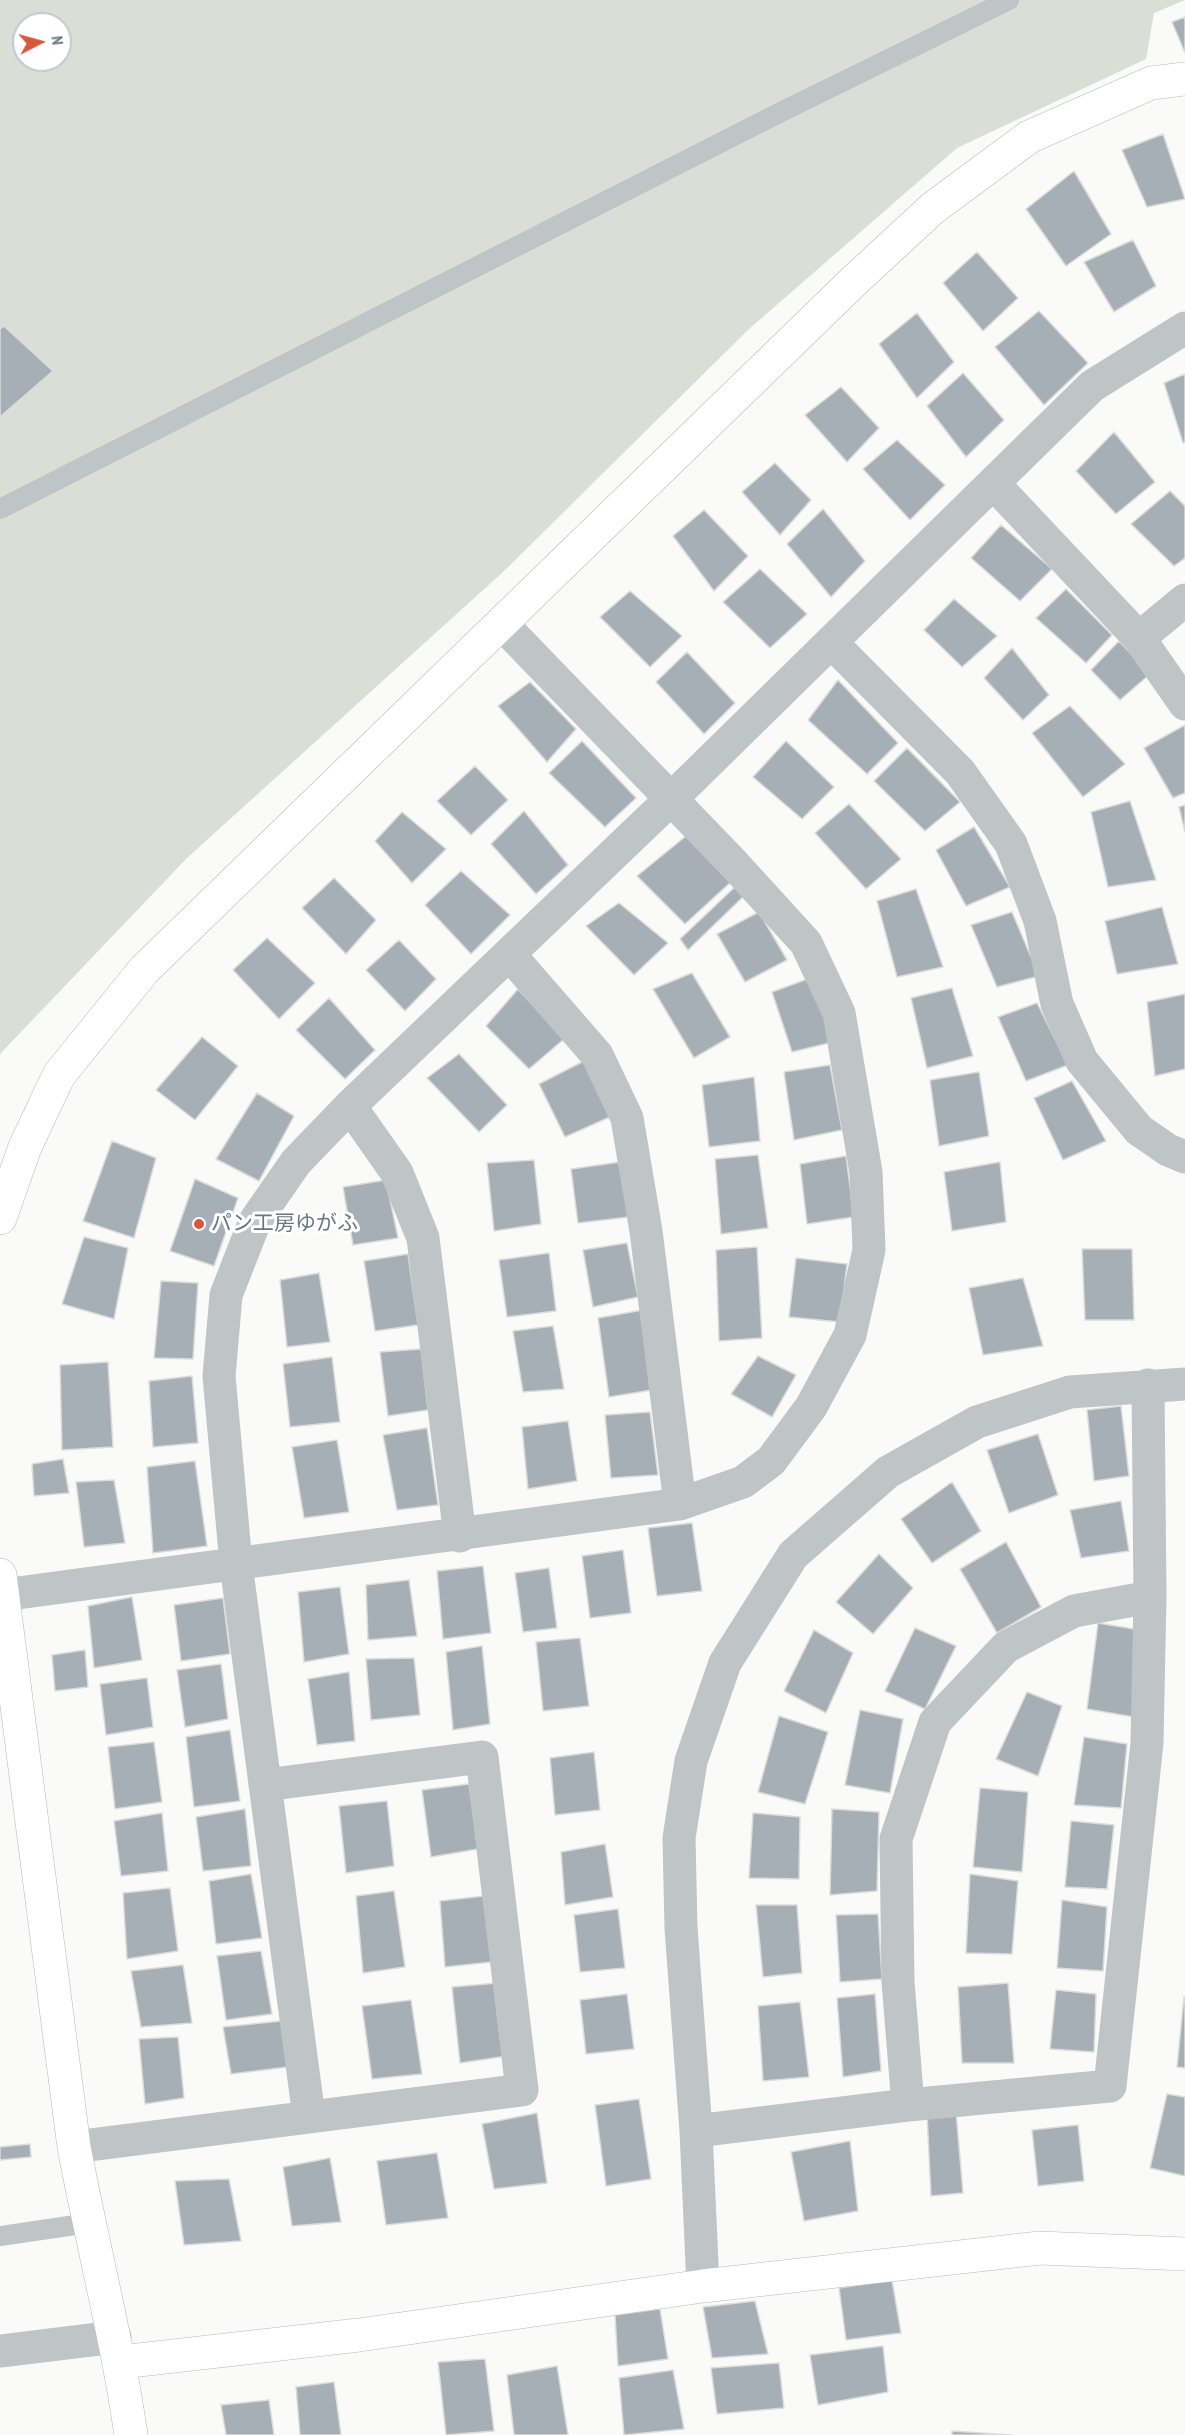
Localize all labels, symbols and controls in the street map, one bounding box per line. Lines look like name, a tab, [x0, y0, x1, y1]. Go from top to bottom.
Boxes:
north arrow	[12, 12, 72, 72]
text: N	[48, 35, 68, 46]
place label: パン工房ゆがふ	[211, 1211, 358, 1237]
marker: パン工房ゆがふ	[192, 1217, 206, 1231]

